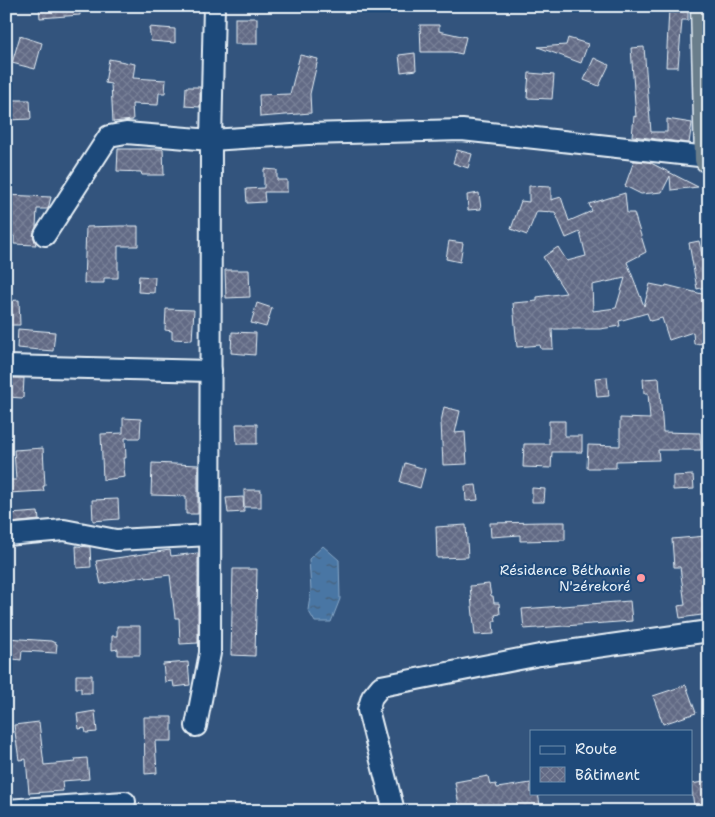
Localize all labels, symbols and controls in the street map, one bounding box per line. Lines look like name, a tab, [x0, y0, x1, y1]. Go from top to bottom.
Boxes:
place label: Résidence Béthanie N'zérekoré	[500, 561, 631, 595]
marker: Résidence Béthanie N'zérekoré	[635, 572, 647, 584]
legend	[530, 730, 692, 794]
text: Route	[575, 739, 617, 759]
text: Bâtiment	[575, 765, 640, 785]

